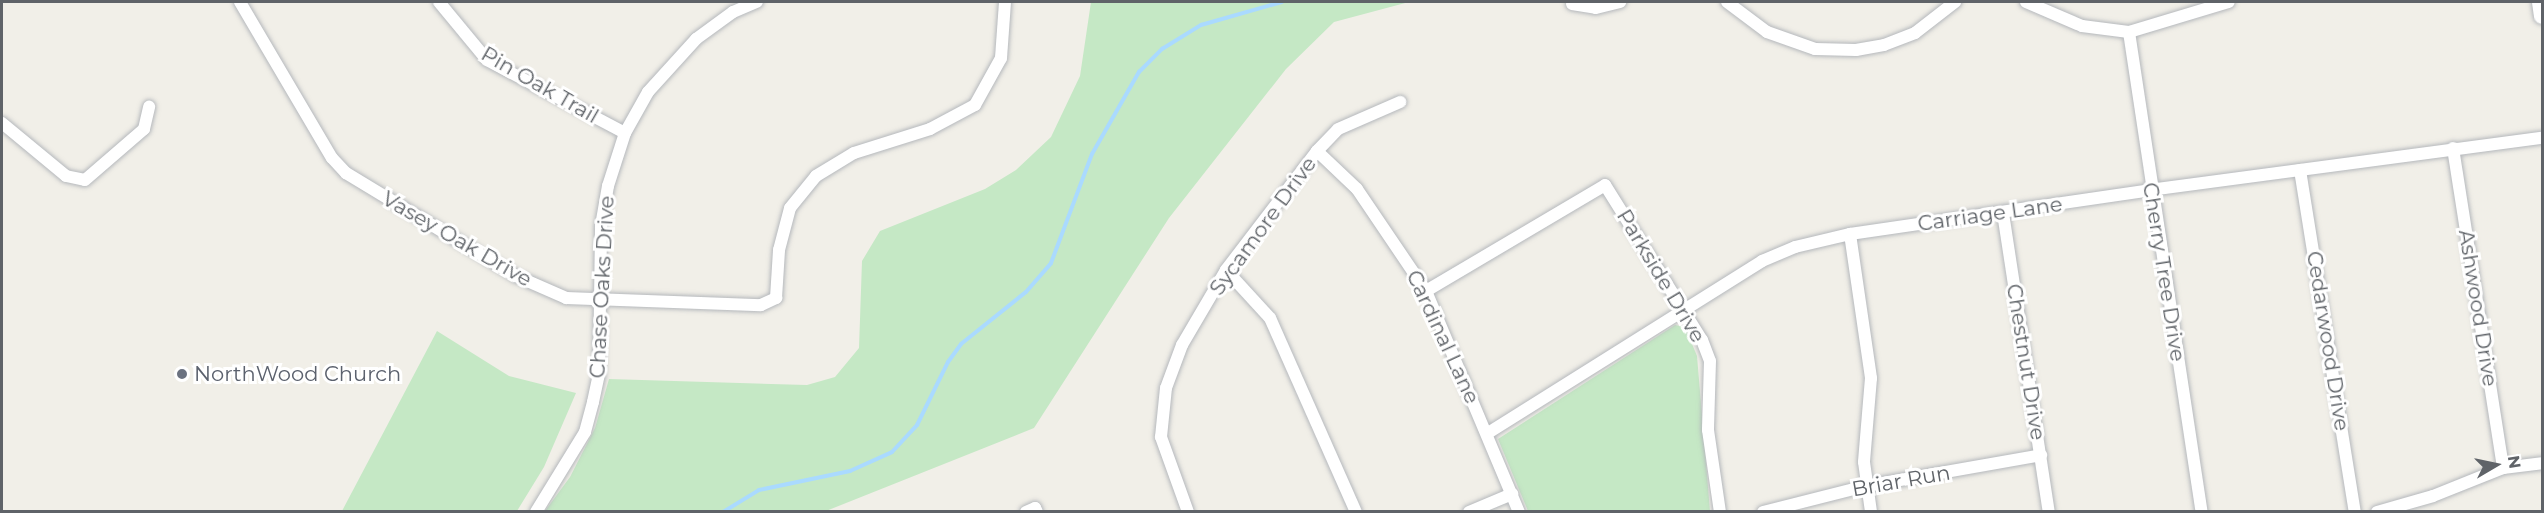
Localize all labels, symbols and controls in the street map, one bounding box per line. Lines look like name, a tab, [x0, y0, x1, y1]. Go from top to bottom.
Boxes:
street label: Pin Oak Trail	[477, 41, 603, 129]
street label: Sycamore Drive	[1204, 152, 1322, 300]
street label: Cherry Tree Drive	[2137, 181, 2191, 363]
street label: Vasey Oak Drive	[378, 186, 536, 292]
street label: Carriage Lane	[1916, 191, 2064, 237]
street label: Chase Oaks Drive	[585, 195, 619, 379]
street label: Parkside Drive	[1611, 205, 1711, 347]
street label: Ashwood Drive	[2453, 228, 2503, 388]
street label: Cedarwood Drive	[2301, 249, 2355, 433]
street label: Cardinal Lane	[1401, 266, 1485, 408]
street label: Chestnut Drive	[2001, 282, 2051, 442]
place label: NorthWood Church	[194, 361, 401, 387]
marker: NorthWood Church	[175, 367, 189, 381]
north arrow	[2466, 435, 2526, 495]
text: N	[2504, 454, 2525, 470]
street label: Briar Run	[1850, 460, 1952, 502]

